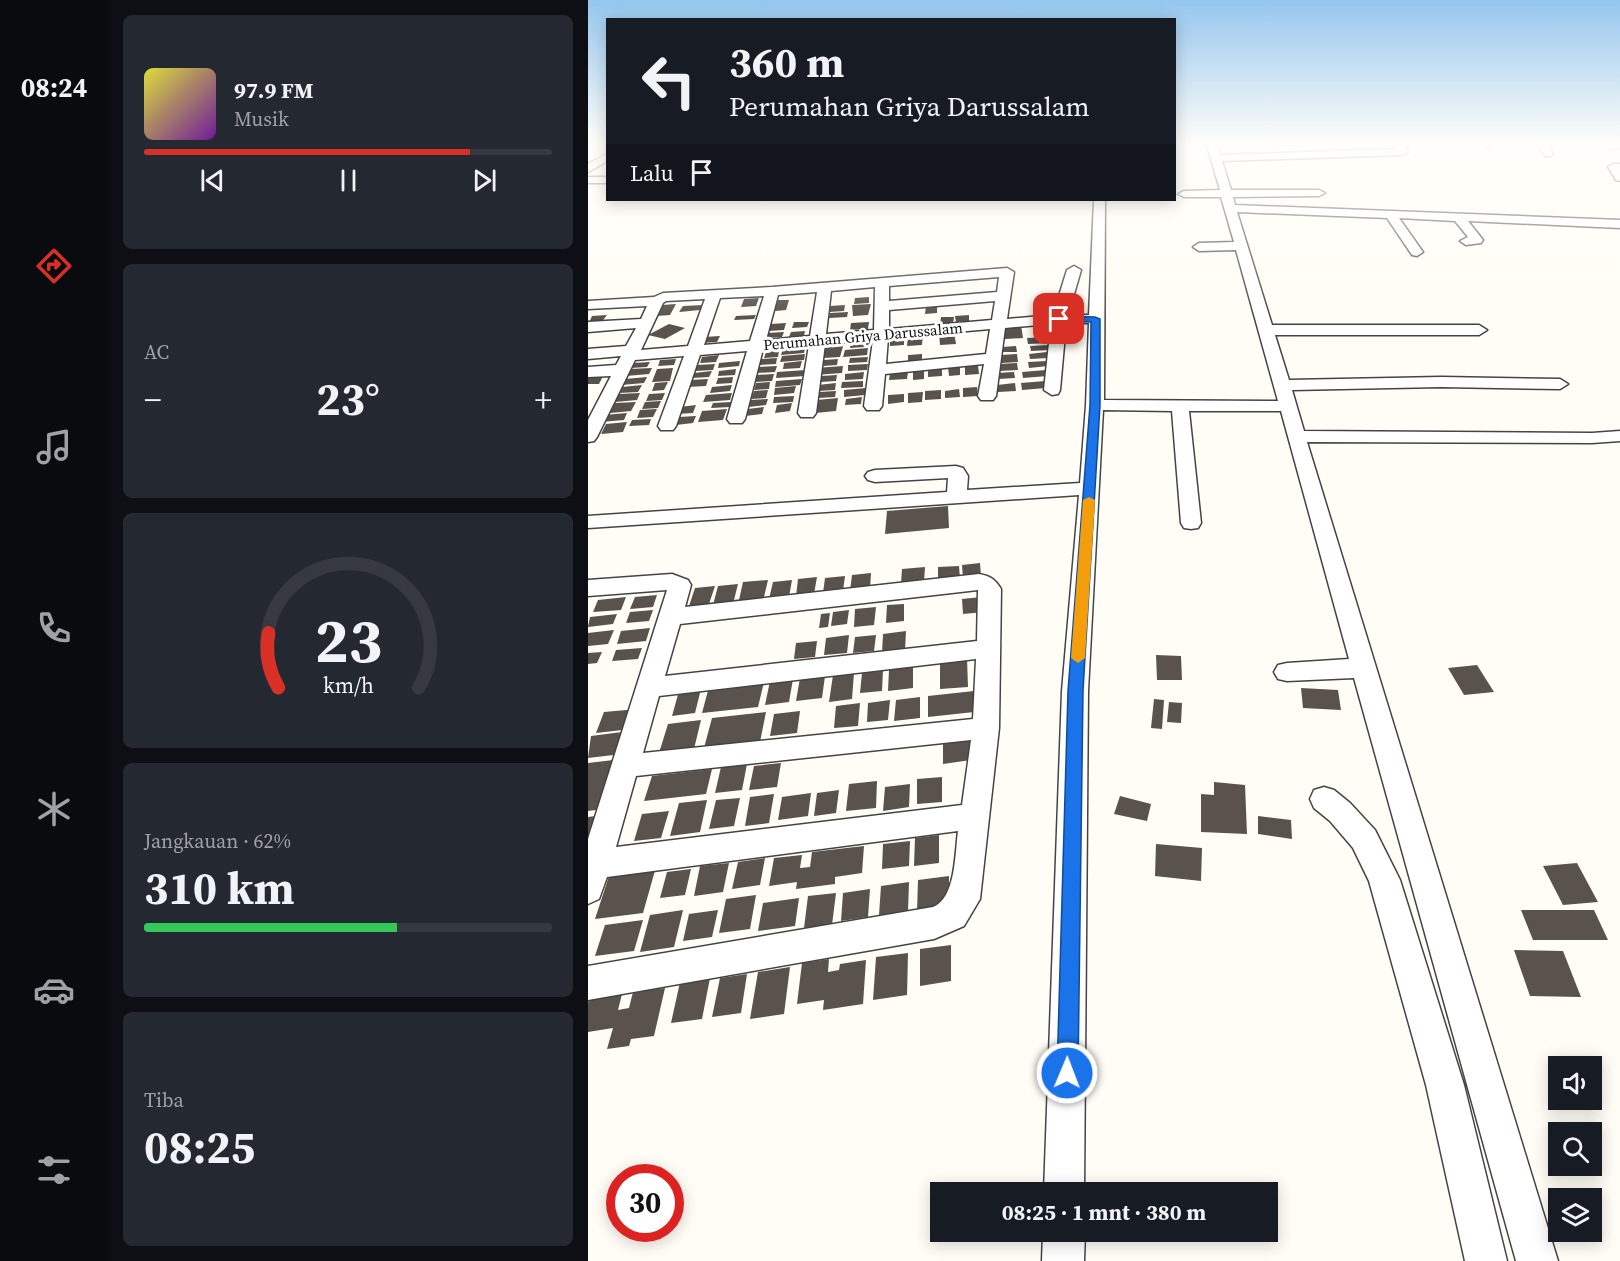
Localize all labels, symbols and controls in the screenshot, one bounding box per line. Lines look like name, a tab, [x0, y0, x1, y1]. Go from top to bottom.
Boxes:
text: 360 m	[729, 33, 844, 91]
icon: left	[630, 42, 708, 120]
text: 08:24	[21, 69, 87, 106]
text: 97.9 FM	[234, 75, 313, 105]
text: Perumahan Griya Darussalam	[729, 88, 1090, 125]
text: Musik	[234, 105, 289, 133]
icon: arrive	[685, 156, 718, 189]
text: Lalu	[630, 158, 673, 188]
icon: previous	[196, 164, 229, 197]
icon: pause	[332, 164, 365, 197]
icon: next	[468, 164, 501, 197]
icon: directions	[33, 245, 75, 287]
pin	[1033, 293, 1084, 344]
icon: arrive	[1042, 302, 1075, 335]
street label: Perumahan Griya Darussalam	[762, 317, 964, 355]
text: AC	[144, 338, 169, 366]
text: 23°	[316, 368, 380, 430]
text: −	[144, 377, 162, 422]
text: +	[534, 377, 552, 422]
icon: music	[33, 426, 75, 468]
text: 23	[314, 597, 382, 683]
icon: phone	[33, 607, 75, 649]
text: km/h	[322, 671, 374, 700]
icon: climate	[33, 788, 75, 830]
text: Jangkauan · 62%	[144, 827, 291, 855]
text: 310 km	[144, 857, 295, 919]
icon: car	[33, 969, 75, 1011]
position arrow	[1035, 1041, 1099, 1105]
map controls	[1548, 1056, 1602, 1242]
button: sound	[1548, 1056, 1602, 1110]
text: Tiba	[144, 1086, 184, 1114]
text: 08:25	[144, 1116, 255, 1178]
button: search	[1548, 1122, 1602, 1176]
icon: filters	[33, 1149, 75, 1191]
speed limit sign: 30	[606, 1164, 684, 1242]
button: layers	[1548, 1188, 1602, 1242]
text: 08:25 · 1 mnt · 380 m	[1002, 1197, 1206, 1227]

